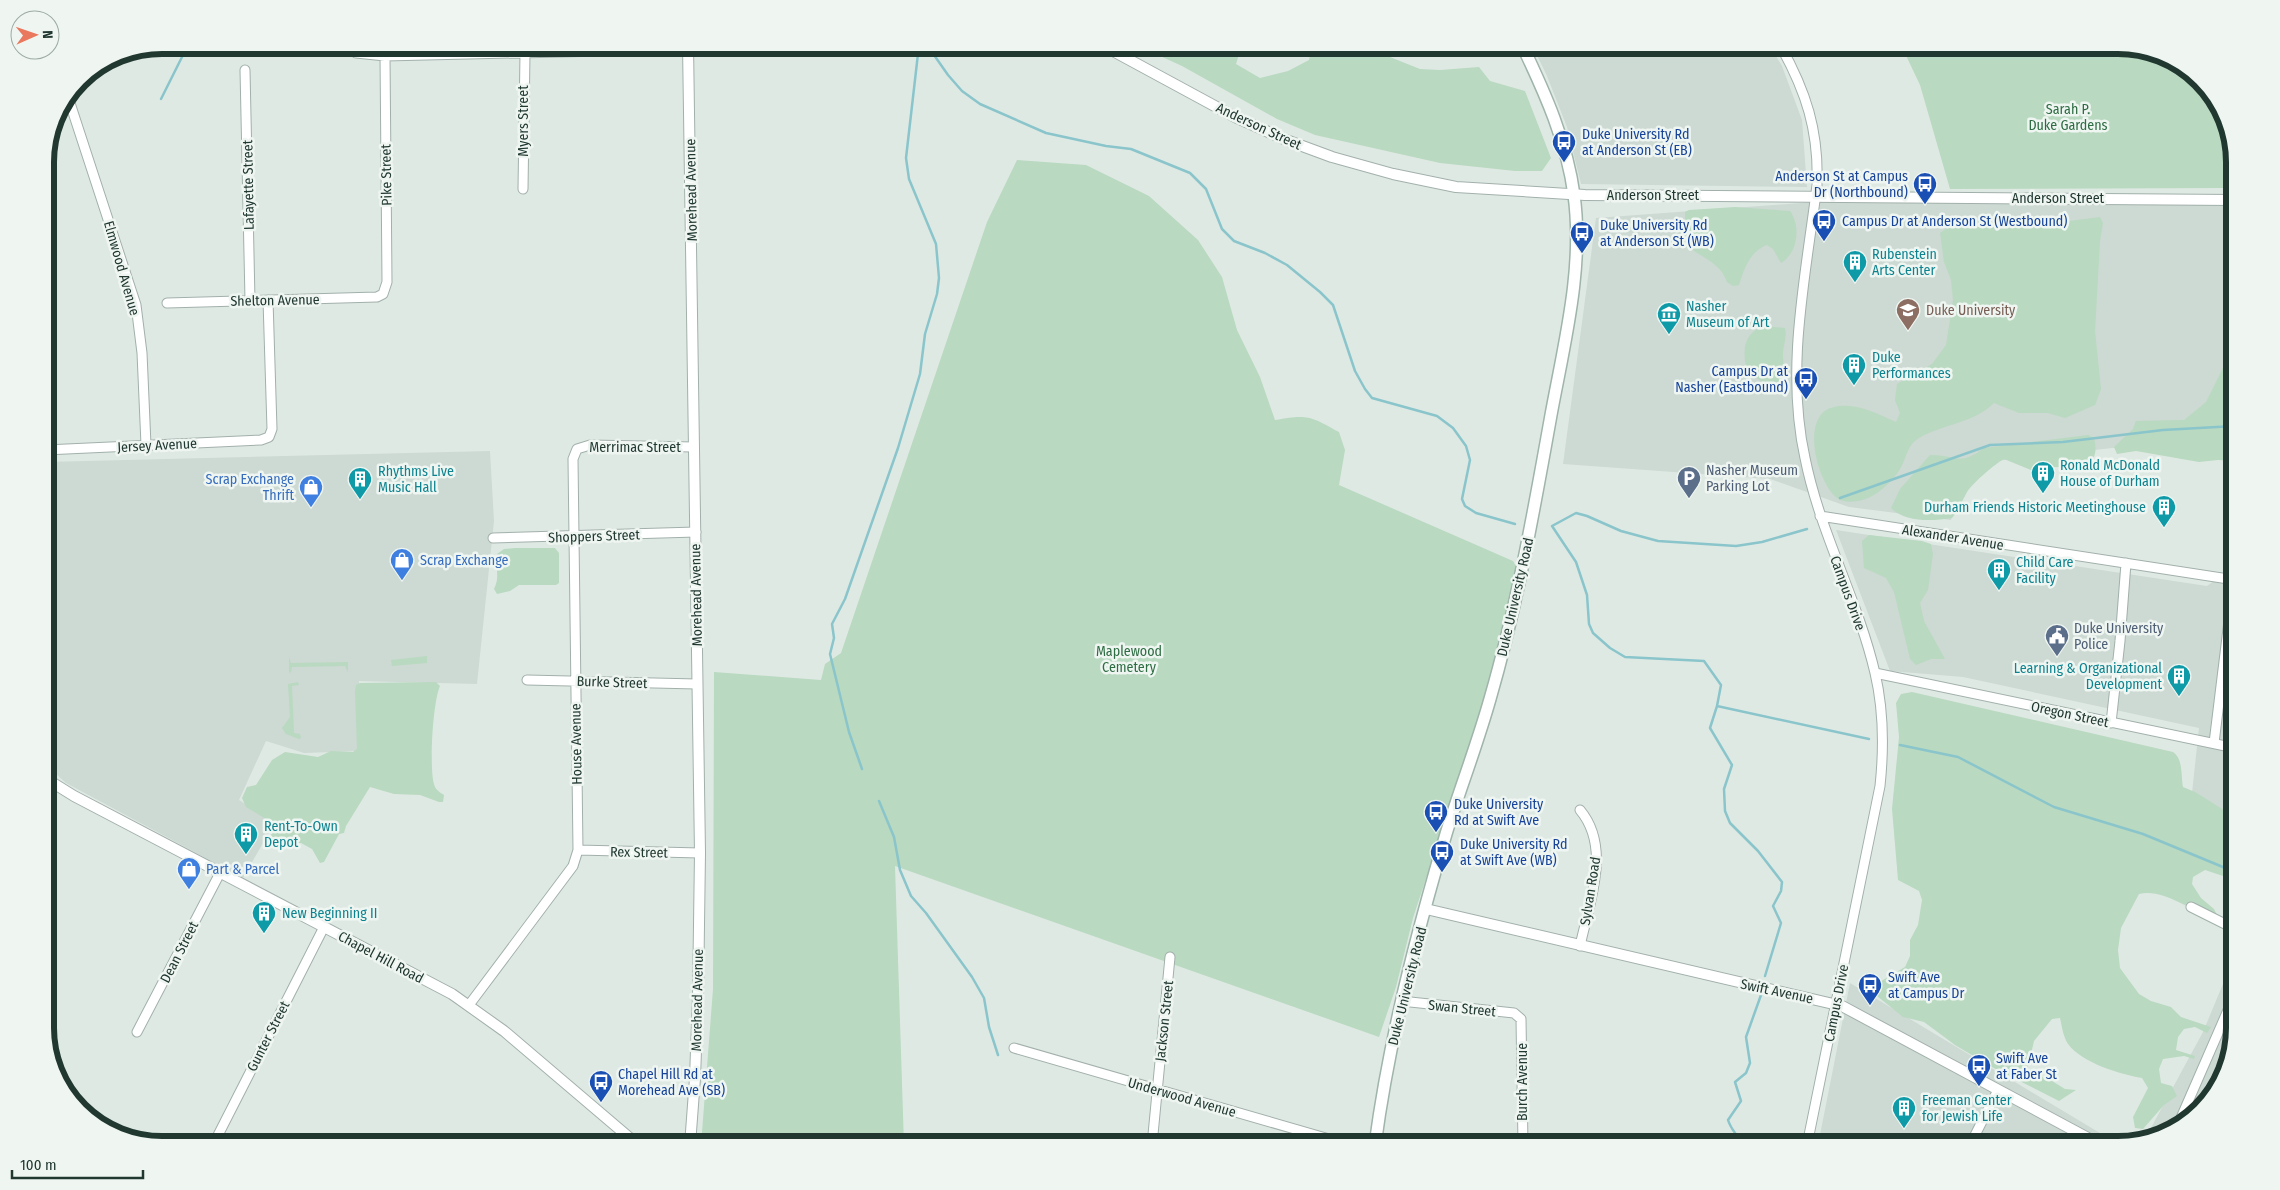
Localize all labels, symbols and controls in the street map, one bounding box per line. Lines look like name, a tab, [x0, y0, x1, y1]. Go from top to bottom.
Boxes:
north arrow	[10, 10, 60, 60]
text: N	[39, 30, 56, 39]
street label: Myers Street	[515, 85, 532, 157]
street label: Anderson Street	[1213, 99, 1305, 154]
park label: Sarah P. Duke Gardens	[2028, 101, 2108, 134]
place label: Duke University Rd at Anderson St (EB)	[1582, 126, 1692, 159]
bus stop icon: Duke University Rd at Anderson St (EB)	[1551, 129, 1577, 163]
street label: Morehead Avenue	[682, 138, 701, 241]
street label: Lafayette Street	[239, 139, 258, 230]
street label: Pike Street	[377, 143, 396, 206]
place label: Anderson St at Campus Dr (Northbound)	[1775, 168, 1908, 201]
bus stop icon: Anderson St at Campus Dr (Northbound)	[1912, 171, 1938, 205]
street label: Anderson Street	[1607, 187, 1700, 204]
street label: Anderson Street	[2012, 190, 2105, 207]
bus stop icon: Campus Dr at Anderson St (Westbound)	[1811, 208, 1837, 242]
place label: Campus Dr at Anderson St (Westbound)	[1842, 213, 2067, 230]
place label: Duke University Rd at Anderson St (WB)	[1600, 217, 1714, 250]
street label: Elmwood Avenue	[100, 219, 143, 318]
bus stop icon: Duke University Rd at Anderson St (WB)	[1569, 220, 1595, 254]
place label: Rubenstein Arts Center	[1872, 246, 1937, 279]
building icon: Rubenstein Arts Center	[1842, 249, 1868, 283]
street label: Shelton Avenue	[230, 291, 320, 310]
school or university icon: Duke University	[1895, 297, 1921, 331]
place label: Nasher Museum of Art	[1686, 298, 1770, 331]
museum icon: Nasher Museum of Art	[1656, 301, 1682, 335]
place label: Duke University	[1926, 302, 2016, 319]
place label: Duke Performances	[1872, 349, 1951, 382]
building icon: Duke Performances	[1841, 352, 1867, 386]
place label: Campus Dr at Nasher (Eastbound)	[1675, 363, 1788, 396]
bus stop icon: Campus Dr at Nasher (Eastbound)	[1793, 366, 1819, 400]
street label: Jersey Avenue	[117, 435, 197, 456]
street label: Merrimac Street	[589, 439, 681, 456]
place label: Ronald McDonald House of Durham	[2060, 457, 2160, 490]
building icon: Ronald McDonald House of Durham	[2030, 460, 2056, 494]
place label: Nasher Museum Parking Lot	[1706, 462, 1798, 495]
place label: Rhythms Live Music Hall	[378, 463, 454, 496]
parking icon: Nasher Museum Parking Lot	[1676, 465, 1702, 499]
building icon: Rhythms Live Music Hall	[347, 466, 373, 500]
place label: Scrap Exchange Thrift	[206, 471, 294, 504]
shop icon: Scrap Exchange Thrift	[298, 474, 324, 508]
building icon: Durham Friends Historic Meetinghouse	[2151, 494, 2177, 528]
place label: Durham Friends Historic Meetinghouse	[1924, 499, 2146, 516]
street label: Alexander Avenue	[1901, 521, 2005, 554]
street label: Shoppers Street	[548, 526, 641, 547]
street label: Duke University Road	[1494, 536, 1537, 658]
street label: Morehead Avenue	[687, 543, 706, 646]
shop icon: Scrap Exchange	[389, 547, 415, 581]
place label: Scrap Exchange	[420, 552, 509, 569]
street label: Campus Drive	[1826, 553, 1869, 633]
place label: Child Care Facility	[2016, 554, 2074, 587]
building icon: Child Care Facility	[1986, 557, 2012, 591]
place label: Duke University Police	[2074, 620, 2164, 653]
public building icon: Duke University Police	[2044, 623, 2070, 657]
park label: Maplewood Cemetery	[1096, 643, 1162, 676]
place label: Learning & Organizational Development	[2014, 660, 2162, 693]
building icon: Learning & Organizational Development	[2166, 663, 2192, 697]
street label: Burke Street	[576, 673, 648, 692]
street label: Oregon Street	[2029, 698, 2111, 731]
street label: House Avenue	[567, 703, 586, 785]
place label: Duke University Rd at Swift Ave	[1454, 796, 1544, 829]
bus stop icon: Duke University Rd at Swift Ave	[1423, 799, 1449, 833]
place label: Rent-To-Own Depot	[264, 818, 338, 851]
building icon: Rent-To-Own Depot	[233, 821, 259, 855]
place label: Duke University Rd at Swift Ave (WB)	[1460, 836, 1567, 869]
bus stop icon: Duke University Rd at Swift Ave (WB)	[1429, 839, 1455, 873]
street label: Rex Street	[610, 843, 669, 862]
shop icon: Part & Parcel	[176, 856, 202, 890]
street label: Sylvan Road	[1577, 856, 1604, 927]
place label: Part & Parcel	[206, 861, 279, 878]
building icon: New Beginning II	[251, 900, 277, 934]
place label: New Beginning II	[282, 905, 377, 922]
street label: Dean Street	[157, 918, 202, 986]
street label: Duke University Road	[1385, 925, 1430, 1047]
street label: Chapel Hill Road	[335, 928, 426, 987]
street label: Morehead Avenue	[688, 948, 707, 1051]
street label: Campus Drive	[1821, 963, 1852, 1043]
place label: Swift Ave at Campus Dr	[1888, 969, 1964, 1002]
bus stop icon: Swift Ave at Campus Dr	[1857, 972, 1883, 1006]
street label: Swift Avenue	[1739, 975, 1815, 1007]
street label: Jackson Street	[1152, 979, 1177, 1063]
street label: Swan Street	[1427, 996, 1497, 1021]
street label: Gunter Street	[243, 998, 294, 1074]
street label: Burch Avenue	[1514, 1043, 1531, 1121]
place label: Swift Ave at Faber St	[1996, 1050, 2057, 1083]
bus stop icon: Swift Ave at Faber St	[1966, 1053, 1992, 1087]
place label: Chapel Hill Rd at Morehead Ave (SB)	[618, 1066, 725, 1099]
bus stop icon: Chapel Hill Rd at Morehead Ave (SB)	[588, 1069, 614, 1103]
street label: Underwood Avenue	[1126, 1074, 1238, 1121]
place label: Freeman Center for Jewish Life	[1922, 1092, 2012, 1125]
building icon: Freeman Center for Jewish Life	[1891, 1095, 1917, 1129]
scale bar	[12, 1148, 144, 1180]
text: 100 m	[20, 1156, 57, 1174]

